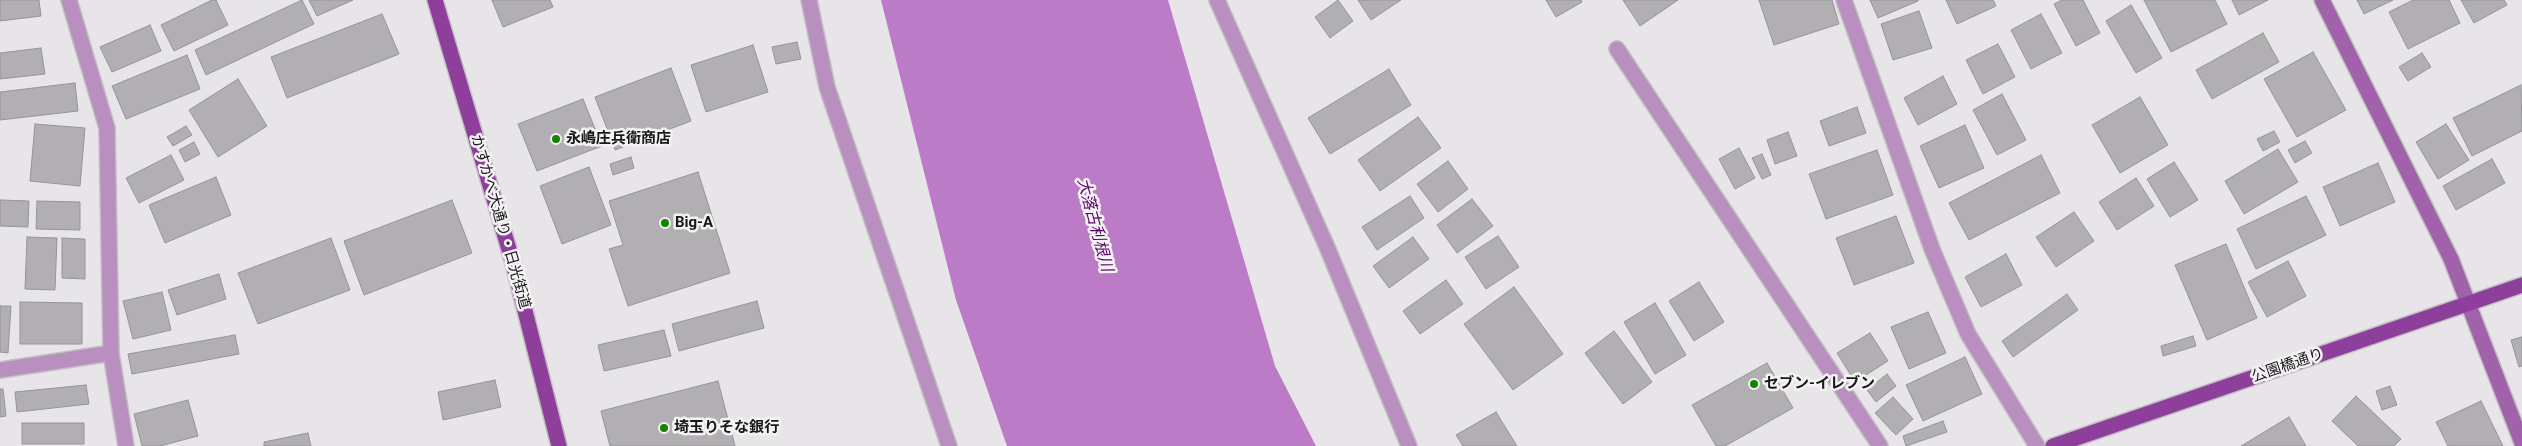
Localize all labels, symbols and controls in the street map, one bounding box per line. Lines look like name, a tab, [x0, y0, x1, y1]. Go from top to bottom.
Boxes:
place label: 永嶋庄兵衛商店	[566, 130, 671, 148]
street label: かすかべ大通り・日光街道	[467, 133, 533, 311]
marker: 永嶋庄兵衛商店	[550, 133, 562, 145]
water label: 大落古利根川	[1072, 176, 1116, 274]
place label: Big-A	[675, 214, 713, 232]
marker: Big-A	[659, 217, 671, 229]
street label: 公園橋通り	[2250, 345, 2326, 387]
place label: セブン-イレブン	[1764, 375, 1875, 393]
marker: セブン-イレブン	[1748, 378, 1760, 390]
place label: 埼玉りそな銀行	[674, 419, 779, 437]
marker: 埼玉りそな銀行	[658, 422, 670, 434]

